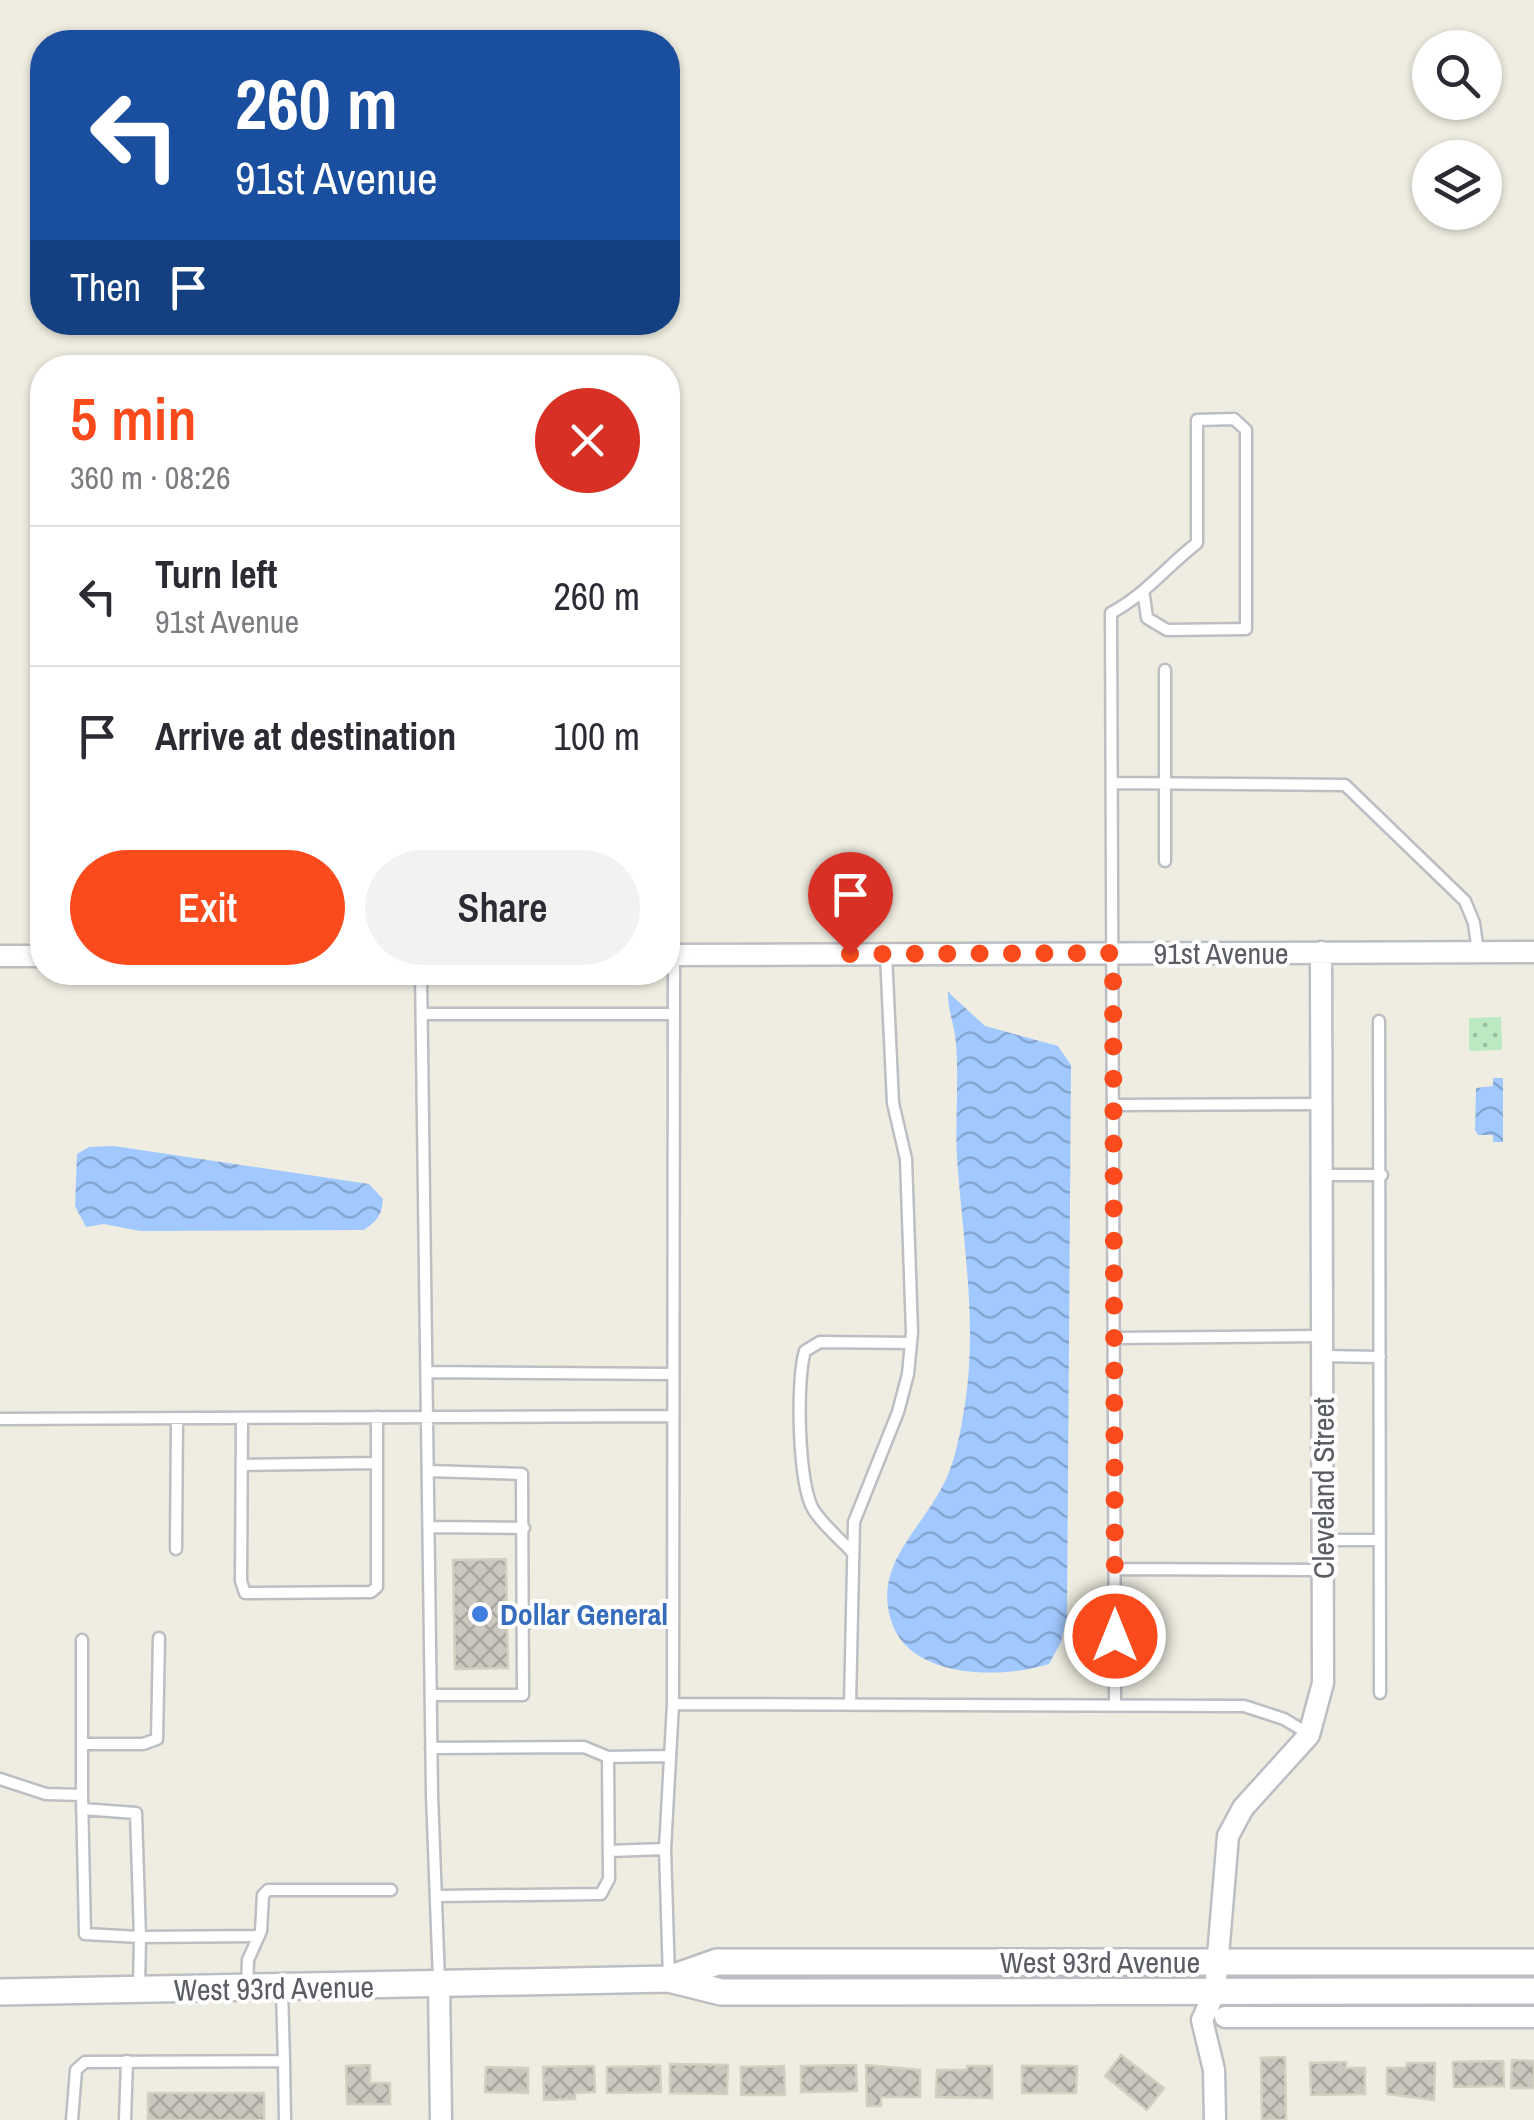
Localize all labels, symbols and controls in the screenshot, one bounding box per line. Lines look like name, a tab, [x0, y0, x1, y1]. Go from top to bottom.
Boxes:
map controls	[1412, 30, 1502, 230]
button: search	[1412, 30, 1502, 120]
text: 260 m	[235, 57, 398, 151]
icon: left	[70, 70, 200, 200]
button: layers	[1412, 140, 1502, 230]
text: 91st Avenue	[235, 147, 438, 208]
icon: arrive	[161, 260, 216, 315]
text: Then	[70, 262, 141, 313]
text: 5 min	[70, 378, 197, 459]
button: close	[535, 388, 640, 493]
text: 360 m · 08:26	[70, 456, 230, 499]
text: Turn left	[155, 549, 277, 600]
icon: left	[70, 569, 125, 624]
text: 260 m	[553, 571, 640, 622]
text: 91st Avenue	[155, 600, 299, 643]
icon: arrive	[70, 709, 125, 764]
text: Arrive at destination	[155, 711, 456, 762]
text: 100 m	[553, 711, 640, 762]
button: Exit	[70, 850, 345, 965]
button: Share	[365, 850, 640, 965]
pin	[808, 852, 893, 955]
icon: arrive	[823, 867, 878, 922]
street label: 91st Avenue	[1154, 933, 1289, 973]
street label: Cleveland Street	[1303, 1397, 1343, 1579]
position arrow	[1063, 1584, 1167, 1688]
place label: Dollar General	[500, 1594, 668, 1634]
marker: Dollar General	[469, 1603, 491, 1625]
street label: West 93rd Avenue	[1000, 1942, 1200, 1982]
street label: West 93rd Avenue	[174, 1966, 374, 2010]

